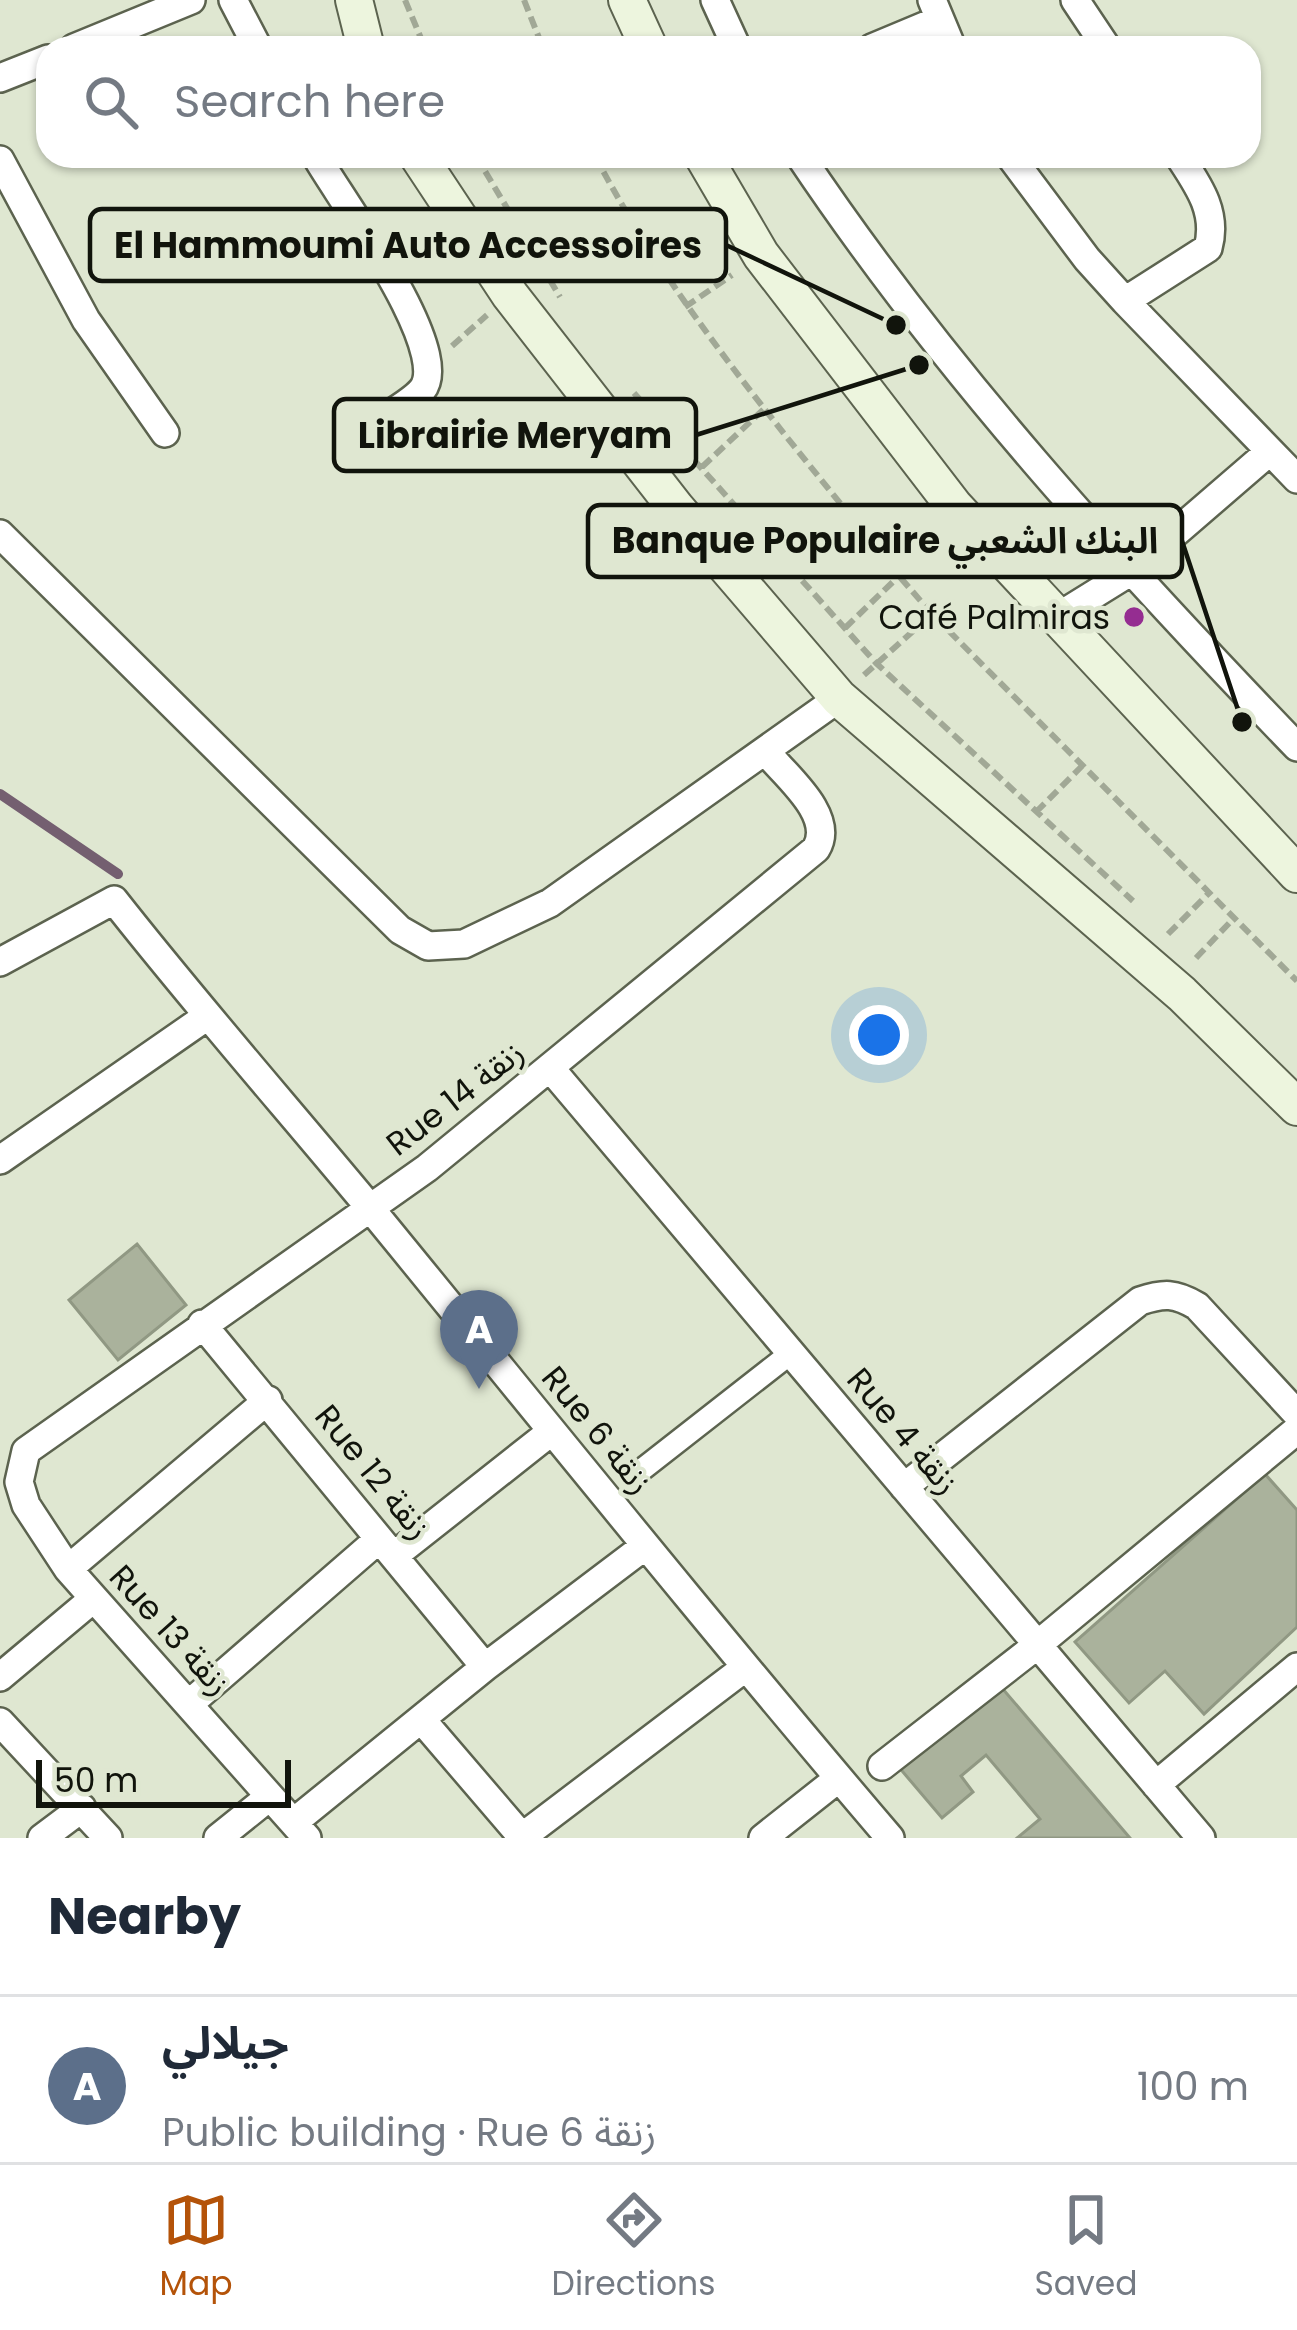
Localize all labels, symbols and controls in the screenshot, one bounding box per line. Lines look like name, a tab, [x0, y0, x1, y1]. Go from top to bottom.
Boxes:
search box	[36, 36, 1261, 168]
icon: search	[78, 69, 144, 135]
text: Search here	[174, 70, 445, 133]
callout: El Hammoumi Auto Accessoires	[90, 209, 726, 281]
text: El Hammoumi Auto Accessoires	[114, 220, 702, 271]
callout: Librairie Meryam	[334, 399, 696, 471]
text: Librairie Meryam	[358, 410, 672, 461]
callout: Banque Populaire البنك الشعبي	[588, 505, 1182, 577]
text: Banque Populaire البنك الشعبي	[612, 515, 1158, 569]
place label: Café Palmiras	[879, 594, 1110, 641]
marker: Café Palmiras	[1121, 604, 1147, 630]
your location	[849, 1005, 909, 1065]
street label: Rue 14 زنقة	[376, 1029, 534, 1167]
pin: A	[440, 1290, 518, 1389]
street label: Rue 6 زنقة	[531, 1356, 663, 1504]
street label: Rue 4 زنقة	[836, 1358, 970, 1504]
street label: Rue 12 زنقة	[304, 1395, 442, 1549]
street label: Rue 13 زنقة	[98, 1554, 242, 1706]
scale bar	[36, 1754, 291, 1807]
text: 50 m	[54, 1757, 138, 1804]
text: Nearby	[48, 1880, 241, 1952]
text: جيلالي	[162, 2012, 289, 2075]
text: A	[73, 2059, 101, 2114]
text: 100 m	[1137, 2059, 1249, 2114]
text: Public building · Rue 6 زنقة	[162, 2105, 656, 2160]
tab: Map	[160, 2187, 233, 2309]
tab: Directions	[552, 2187, 715, 2309]
tab: Saved	[1035, 2187, 1137, 2309]

